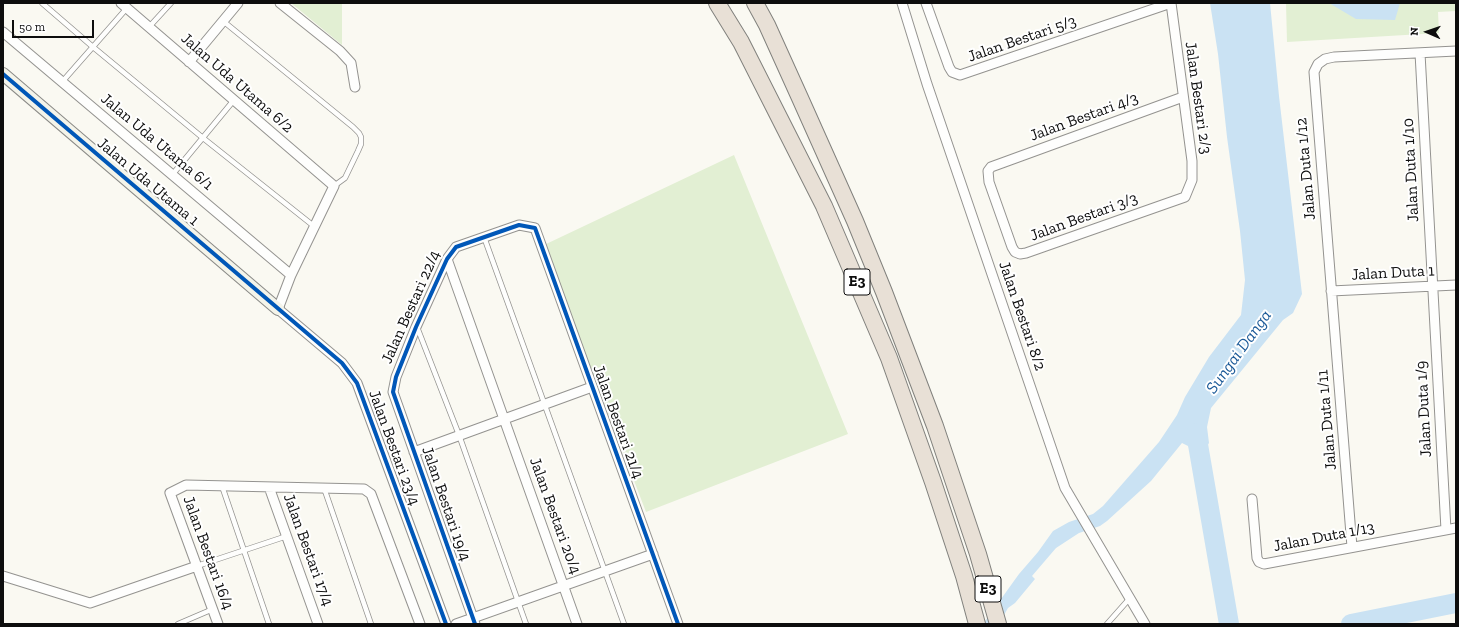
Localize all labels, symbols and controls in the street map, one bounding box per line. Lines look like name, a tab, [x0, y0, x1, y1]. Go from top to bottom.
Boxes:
street label: Jalan Bestari 5/3	[965, 11, 1079, 67]
scale bar	[14, 12, 96, 38]
north arrow	[1407, 12, 1447, 52]
text: 50 m	[19, 20, 45, 34]
text: N	[1408, 27, 1421, 36]
street label: Jalan Uda Utama 6/2	[177, 29, 297, 137]
street label: Jalan Bestari 2/3	[1181, 41, 1215, 155]
street label: Jalan Uda Utama 6/1	[97, 89, 217, 195]
street label: Jalan Bestari 4/3	[1027, 89, 1141, 145]
street label: Jalan Duta 1/12	[1292, 117, 1320, 221]
street label: Jalan Duta 1/10	[1399, 118, 1423, 222]
street label: Jalan Uda Utama 1	[93, 134, 203, 230]
street label: Jalan Bestari 3/3	[1028, 189, 1140, 245]
street label: Jalan Bestari 22/4	[377, 247, 445, 367]
street label: Jalan Bestari 8/2	[994, 259, 1050, 373]
street label: Jalan Duta 1	[1351, 261, 1435, 285]
road number: E3	[844, 269, 870, 295]
water label: Sungai Danga	[1202, 306, 1276, 398]
street label: Jalan Duta 1/9	[1412, 360, 1436, 458]
street label: Jalan Bestari 21/4	[589, 362, 647, 482]
street label: Jalan Duta 1/11	[1313, 369, 1341, 471]
street label: Jalan Bestari 23/4	[364, 388, 424, 508]
street label: Jalan Bestari 19/4	[417, 444, 475, 564]
street label: Jalan Bestari 20/4	[525, 455, 585, 577]
street label: Jalan Bestari 17/4	[279, 491, 337, 609]
street label: Jalan Bestari 16/4	[178, 493, 238, 613]
street label: Jalan Duta 1/13	[1272, 518, 1376, 556]
road number: E3	[975, 576, 1001, 602]

